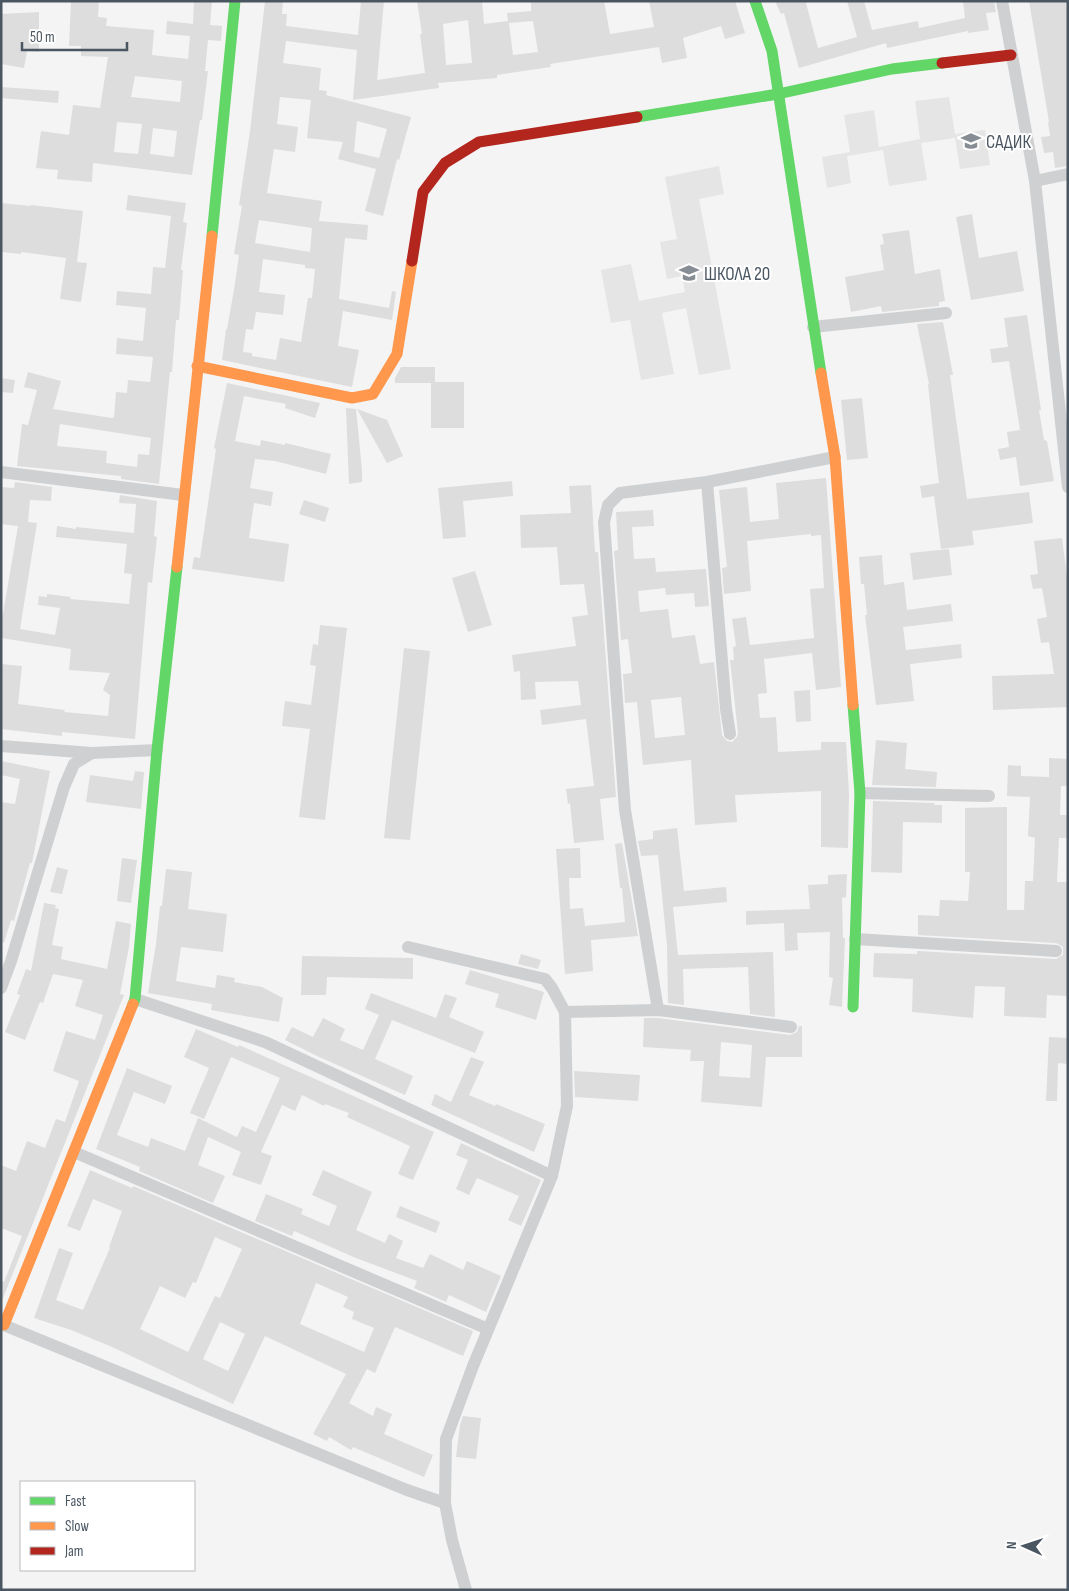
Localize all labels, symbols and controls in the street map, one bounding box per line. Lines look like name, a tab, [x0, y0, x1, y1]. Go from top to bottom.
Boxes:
scale bar	[22, 20, 128, 52]
text: 50 m	[30, 28, 55, 47]
school or university icon: САДИК	[960, 130, 982, 152]
place label: САДИК	[986, 131, 1031, 154]
school or university icon: ШКОЛА 20	[678, 262, 700, 284]
place label: ШКОЛА 20	[704, 263, 770, 286]
legend	[20, 1481, 195, 1571]
text: Fast	[65, 1492, 87, 1511]
text: Slow	[65, 1517, 89, 1536]
north arrow	[999, 1521, 1049, 1571]
text: N	[1003, 1541, 1020, 1550]
text: Jam	[64, 1542, 83, 1561]

